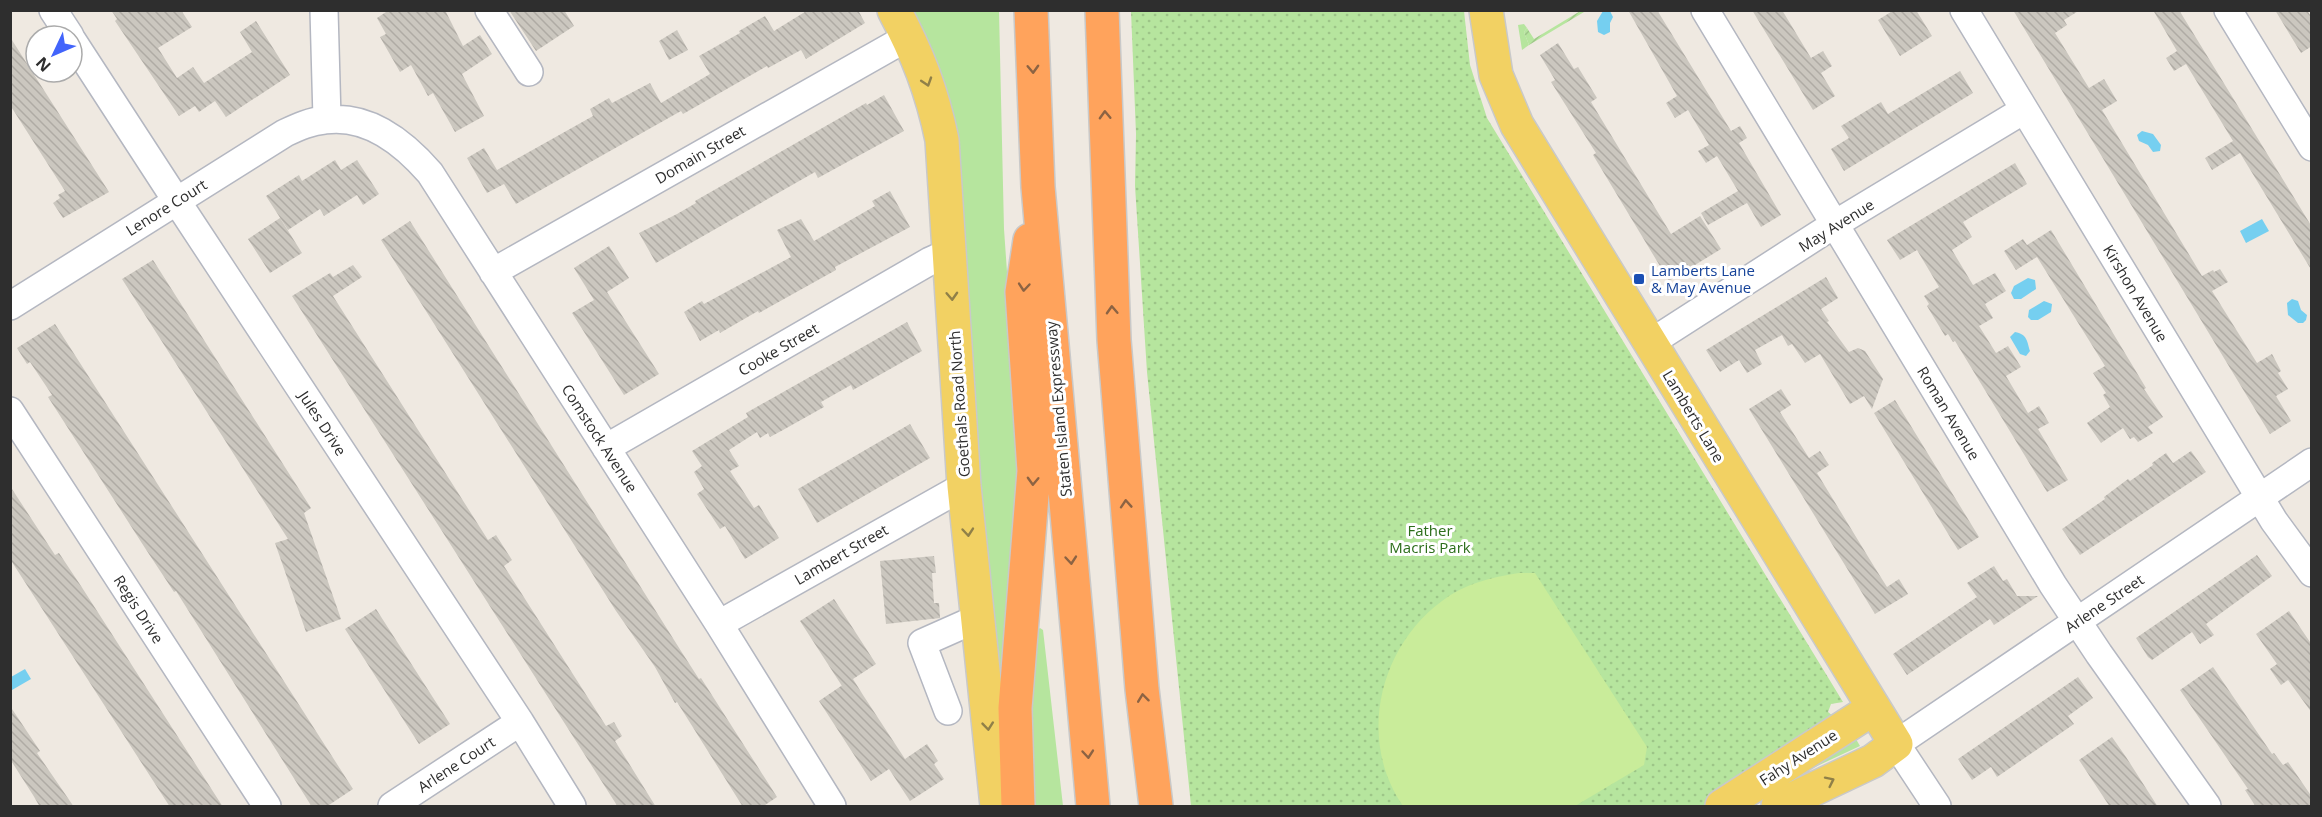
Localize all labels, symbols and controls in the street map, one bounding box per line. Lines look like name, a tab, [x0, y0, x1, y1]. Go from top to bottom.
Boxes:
north arrow	[24, 24, 84, 84]
text: N	[31, 52, 56, 77]
one-way arrow	[1026, 64, 1039, 73]
one-way arrow	[920, 76, 933, 87]
one-way arrow	[1098, 110, 1111, 119]
street label: Domain Street	[651, 120, 749, 188]
street label: Lenore Court	[122, 174, 210, 240]
street label: May Avenue	[1794, 194, 1878, 256]
street label: Kirshon Avenue	[2099, 241, 2173, 345]
place label: Lamberts Lane & May Avenue	[1651, 260, 1755, 297]
marker: Lamberts Lane & May Avenue	[1632, 272, 1646, 286]
one-way arrow	[1018, 282, 1031, 291]
one-way arrow	[946, 292, 959, 301]
one-way arrow	[1106, 305, 1119, 314]
street label: Cooke Street	[734, 318, 822, 380]
street label: Staten Island Expressway	[1040, 320, 1076, 498]
street label: Goethals Road North	[944, 330, 974, 478]
street label: Roman Avenue	[1913, 362, 1985, 464]
street label: Lamberts Lane	[1659, 366, 1729, 466]
street label: Comstock Avenue	[558, 380, 642, 496]
street label: Jules Drive	[294, 385, 351, 459]
one-way arrow	[1027, 477, 1040, 486]
one-way arrow	[1120, 500, 1133, 509]
street label: Lambert Street	[791, 519, 891, 589]
park label: Father Macris Park	[1389, 520, 1471, 557]
one-way arrow	[961, 528, 974, 537]
one-way arrow	[1064, 555, 1077, 564]
street label: Arlene Street	[2061, 569, 2147, 637]
street label: Regis Drive	[110, 571, 168, 647]
one-way arrow	[1137, 694, 1150, 703]
one-way arrow	[981, 722, 994, 731]
street label: Fahy Avenue	[1755, 724, 1841, 790]
street label: Arlene Court	[413, 732, 499, 796]
one-way arrow	[1081, 749, 1094, 758]
one-way arrow	[1824, 777, 1835, 789]

